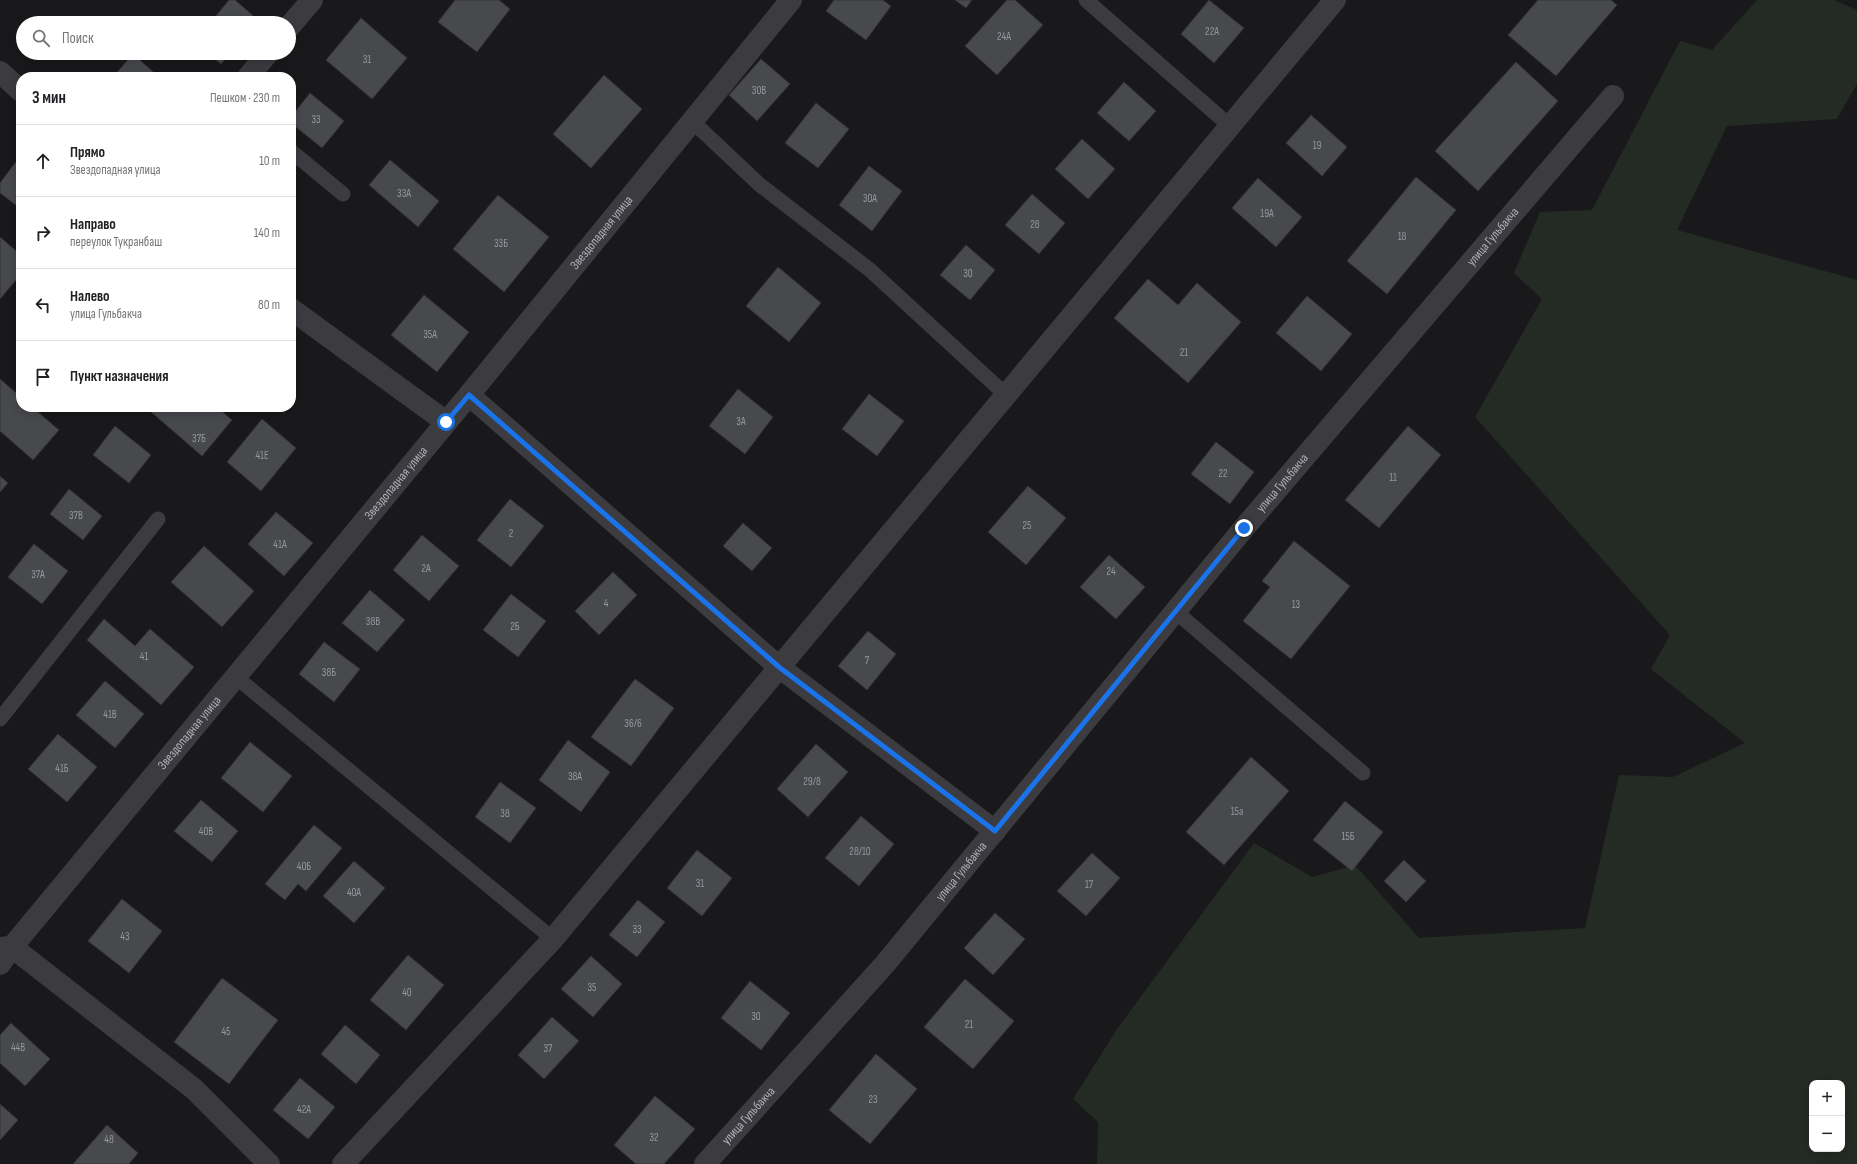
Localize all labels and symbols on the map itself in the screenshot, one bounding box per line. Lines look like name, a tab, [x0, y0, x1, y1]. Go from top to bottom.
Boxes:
house number: 22А	[1205, 25, 1219, 38]
house number: 24А	[997, 30, 1011, 43]
house number: 31	[363, 53, 371, 66]
house number: 30В	[752, 84, 766, 97]
house number: 33	[311, 113, 321, 126]
house number: 19	[1313, 139, 1321, 152]
house number: 33А	[397, 187, 411, 200]
street label: Звездопадная улица	[567, 192, 636, 273]
house number: 30А	[863, 192, 877, 205]
street label: улица Гульбакча	[1463, 204, 1522, 269]
house number: 19А	[1260, 207, 1274, 220]
house number: 28	[1030, 218, 1040, 231]
house number: 18	[1398, 230, 1407, 243]
house number: 33Б	[494, 237, 508, 250]
house number: 30	[963, 267, 973, 280]
house number: 35А	[423, 328, 437, 341]
house number: 21	[1180, 346, 1188, 359]
route start	[437, 413, 455, 431]
house number: 3А	[736, 415, 746, 428]
house number: 37Б	[192, 432, 206, 445]
street label: Звездопадная улица	[361, 443, 431, 523]
house number: 41Е	[255, 449, 269, 462]
street label: улица Гульбакча	[1253, 450, 1312, 516]
house number: 22	[1218, 467, 1228, 480]
house number: 11	[1389, 471, 1397, 484]
house number: 37В	[69, 509, 83, 522]
house number: 25	[1023, 519, 1031, 532]
route end	[1235, 519, 1253, 537]
house number: 2	[509, 527, 514, 540]
house number: 41А	[273, 538, 287, 551]
house number: 2А	[421, 562, 431, 575]
house number: 24	[1106, 565, 1116, 578]
house number: 37А	[31, 568, 45, 581]
house number: 4	[604, 597, 609, 610]
house number: 13	[1292, 598, 1301, 611]
house number: 38В	[366, 615, 380, 628]
house number: 2Б	[510, 620, 520, 633]
house number: 41	[140, 650, 148, 663]
house number: 7	[865, 654, 870, 667]
house number: 38Б	[322, 666, 336, 679]
street label: Звездопадная улица	[154, 693, 224, 773]
house number: 41В	[103, 708, 117, 721]
house number: 36/6	[624, 717, 642, 730]
house number: 41Б	[55, 762, 69, 775]
house number: 38А	[568, 770, 582, 783]
house number: 29/8	[803, 775, 821, 788]
house number: 15а	[1231, 805, 1243, 818]
house number: 38	[500, 807, 510, 820]
house number: 40В	[199, 825, 213, 838]
house number: 15Б	[1341, 830, 1355, 843]
street label: улица Гульбакча	[932, 838, 990, 904]
house number: 28/10	[849, 845, 871, 858]
house number: 40Б	[297, 860, 311, 873]
house number: 31	[696, 877, 704, 890]
house number: 17	[1085, 878, 1094, 891]
house number: 40А	[347, 886, 361, 899]
house number: 33	[632, 923, 642, 936]
house number: 43	[120, 930, 130, 943]
house number: 35	[587, 981, 597, 994]
house number: 40	[402, 986, 412, 999]
house number: 30	[751, 1010, 761, 1023]
house number: 21	[965, 1018, 973, 1031]
house number: 45	[221, 1025, 231, 1038]
house number: 44В	[11, 1041, 25, 1054]
house number: 37	[543, 1042, 553, 1055]
street label: улица Гульбакча	[718, 1084, 779, 1148]
house number: 23	[868, 1093, 878, 1106]
house number: 42А	[297, 1103, 311, 1116]
house number: 32	[649, 1131, 659, 1144]
house number: 48	[104, 1133, 114, 1146]

